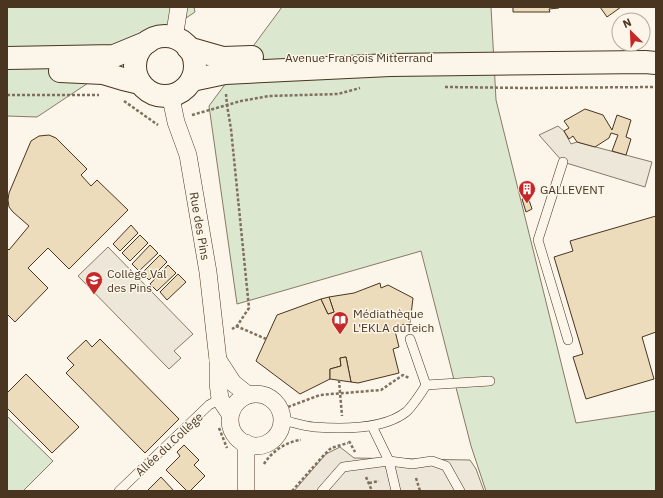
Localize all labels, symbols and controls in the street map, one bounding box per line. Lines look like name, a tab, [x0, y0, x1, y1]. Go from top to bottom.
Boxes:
north arrow	[611, 12, 651, 52]
text: N	[620, 15, 633, 31]
street label: Avenue François Mitterrand	[285, 50, 433, 65]
building icon: GALLEVENT	[517, 179, 537, 204]
place label: GALLEVENT	[540, 182, 605, 197]
street label: Rue des Pins	[187, 191, 213, 261]
place label: Collège Val des Pins	[107, 266, 167, 295]
school or university icon: Collège Val des Pins	[84, 270, 104, 295]
place label: Médiathèque L'EKLA duTeich	[353, 306, 434, 335]
library icon: Médiathèque L'EKLA duTeich	[330, 310, 350, 335]
street label: Allée du Collège	[132, 409, 206, 479]

